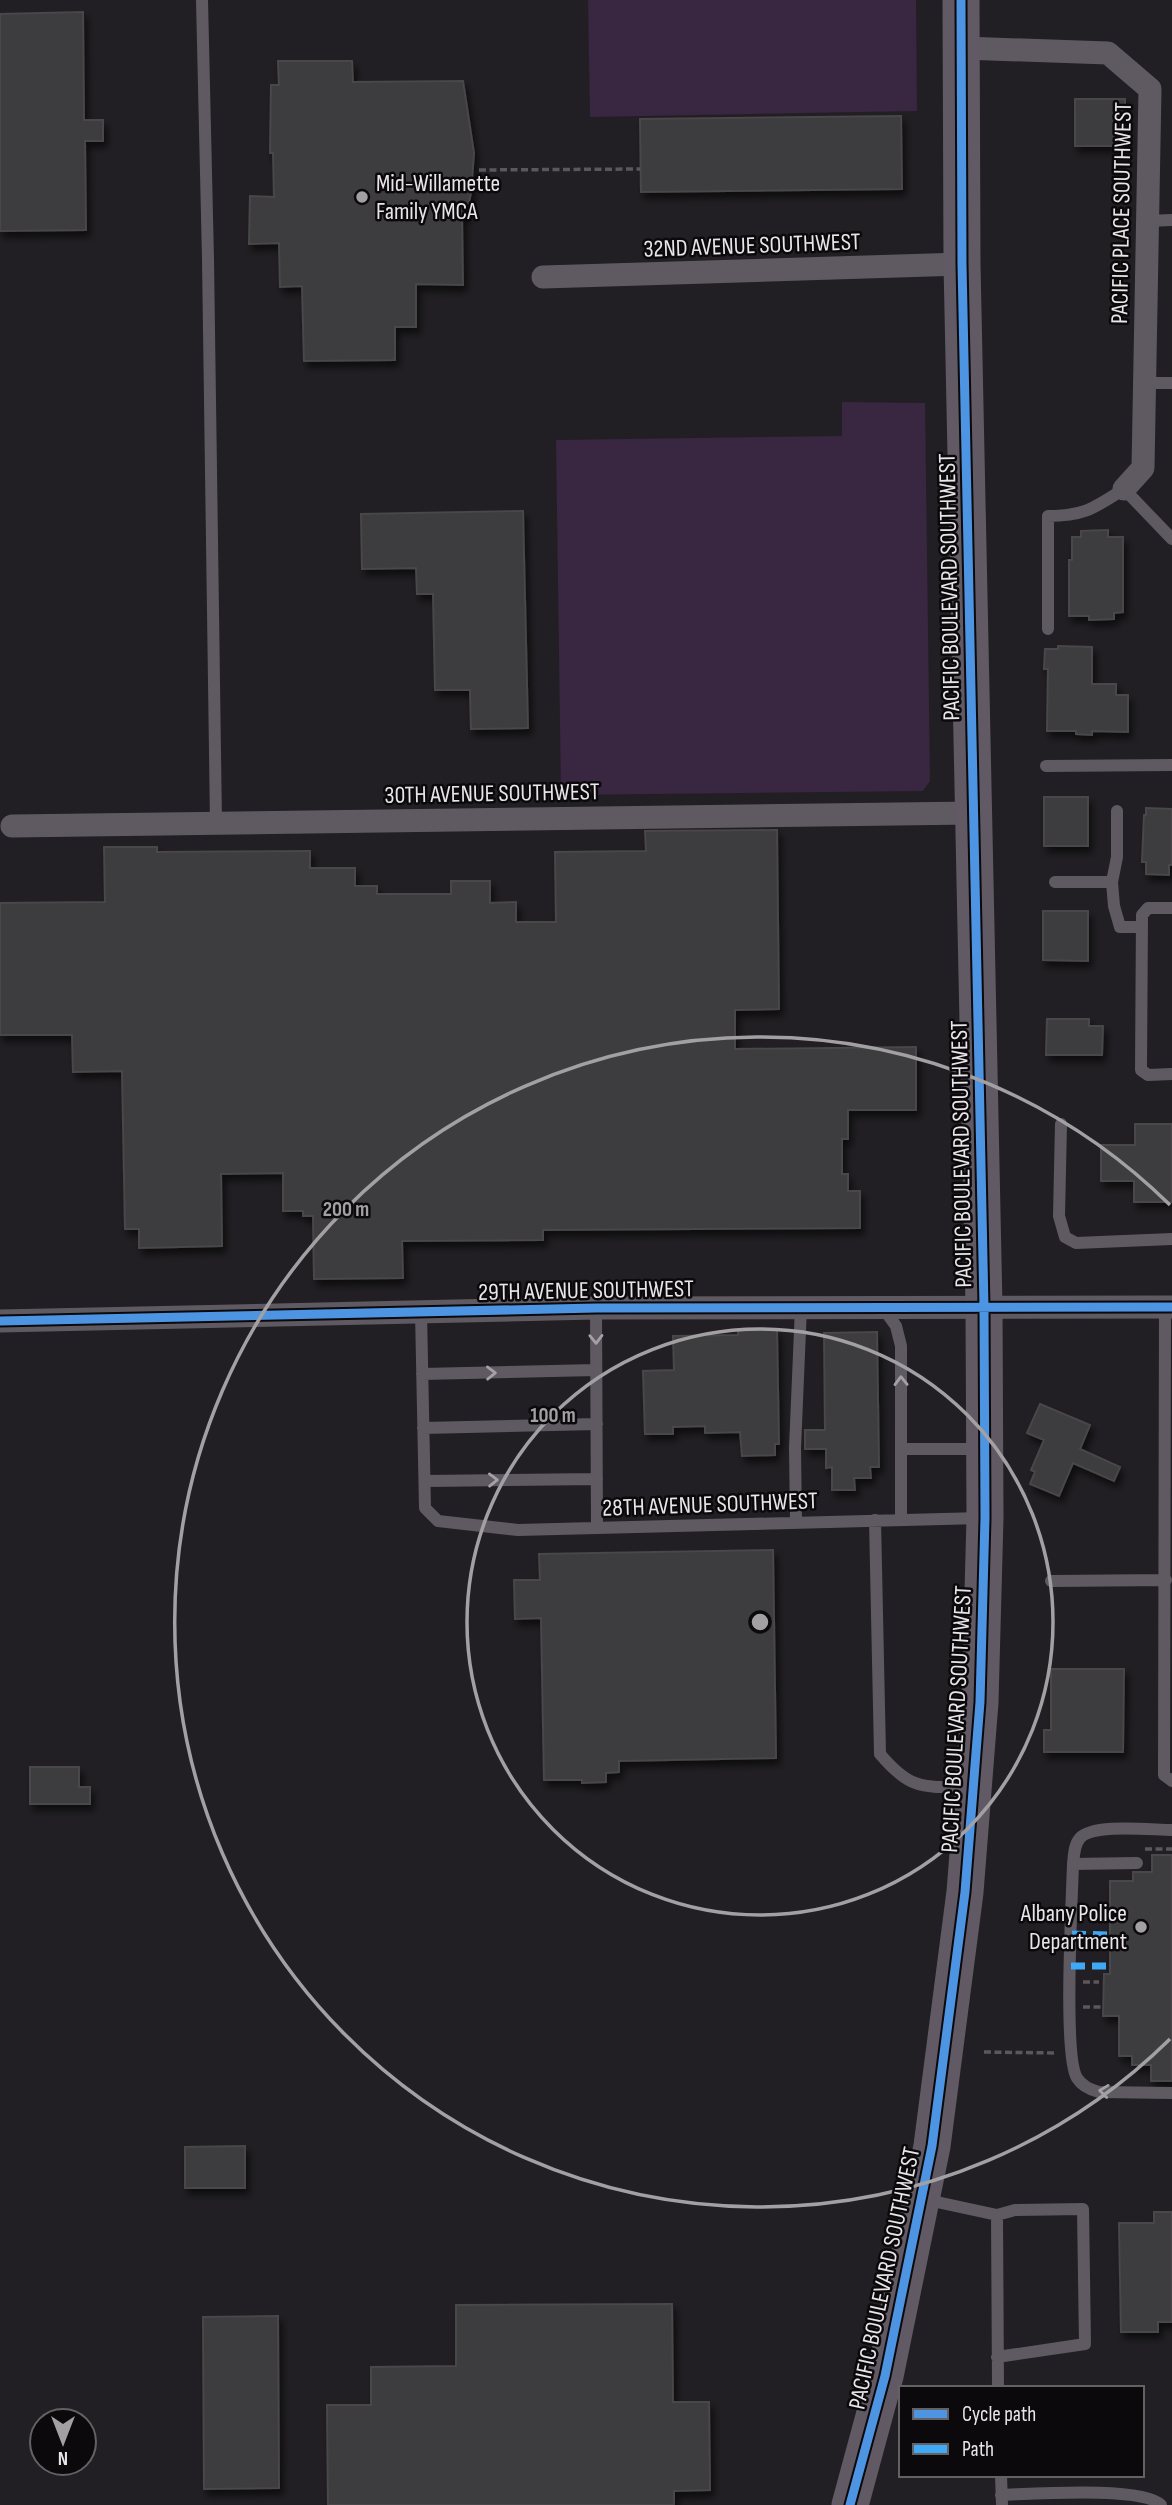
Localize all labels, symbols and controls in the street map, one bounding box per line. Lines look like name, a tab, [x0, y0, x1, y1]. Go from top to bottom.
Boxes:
street label: PACIFIC PLACE SOUTHWEST	[1105, 102, 1138, 324]
place label: Mid-Willamette Family YMCA	[376, 169, 500, 226]
marker: Mid-Willamette Family YMCA	[354, 189, 370, 205]
street label: 32ND AVENUE SOUTHWEST	[643, 227, 861, 264]
street label: PACIFIC BOULEVARD SOUTHWEST	[933, 453, 966, 721]
street label: 30TH AVENUE SOUTHWEST	[384, 777, 600, 810]
street label: PACIFIC BOULEVARD SOUTHWEST	[945, 1020, 978, 1288]
text: 200 m	[323, 1197, 369, 1222]
street label: 29TH AVENUE SOUTHWEST	[478, 1274, 694, 1307]
one-way arrow	[588, 1335, 604, 1345]
one-way arrow	[485, 1365, 496, 1380]
one-way arrow	[894, 1375, 909, 1386]
text: 100 m	[530, 1403, 576, 1428]
one-way arrow	[488, 1472, 499, 1488]
street label: 28TH AVENUE SOUTHWEST	[602, 1486, 818, 1523]
street label: PACIFIC BOULEVARD SOUTHWEST	[935, 1584, 978, 1853]
centre of rings	[748, 1610, 772, 1634]
place label: Albany Police Department	[1020, 1899, 1127, 1956]
marker: Albany Police Department	[1133, 1919, 1149, 1935]
one-way arrow	[1098, 2084, 1110, 2099]
street label: PACIFIC BOULEVARD SOUTHWEST	[843, 2144, 927, 2412]
legend	[899, 2386, 1144, 2477]
text: Cycle path	[962, 2402, 1036, 2427]
north arrow	[28, 2407, 98, 2477]
text: Path	[962, 2437, 994, 2462]
text: N	[58, 2446, 68, 2469]

